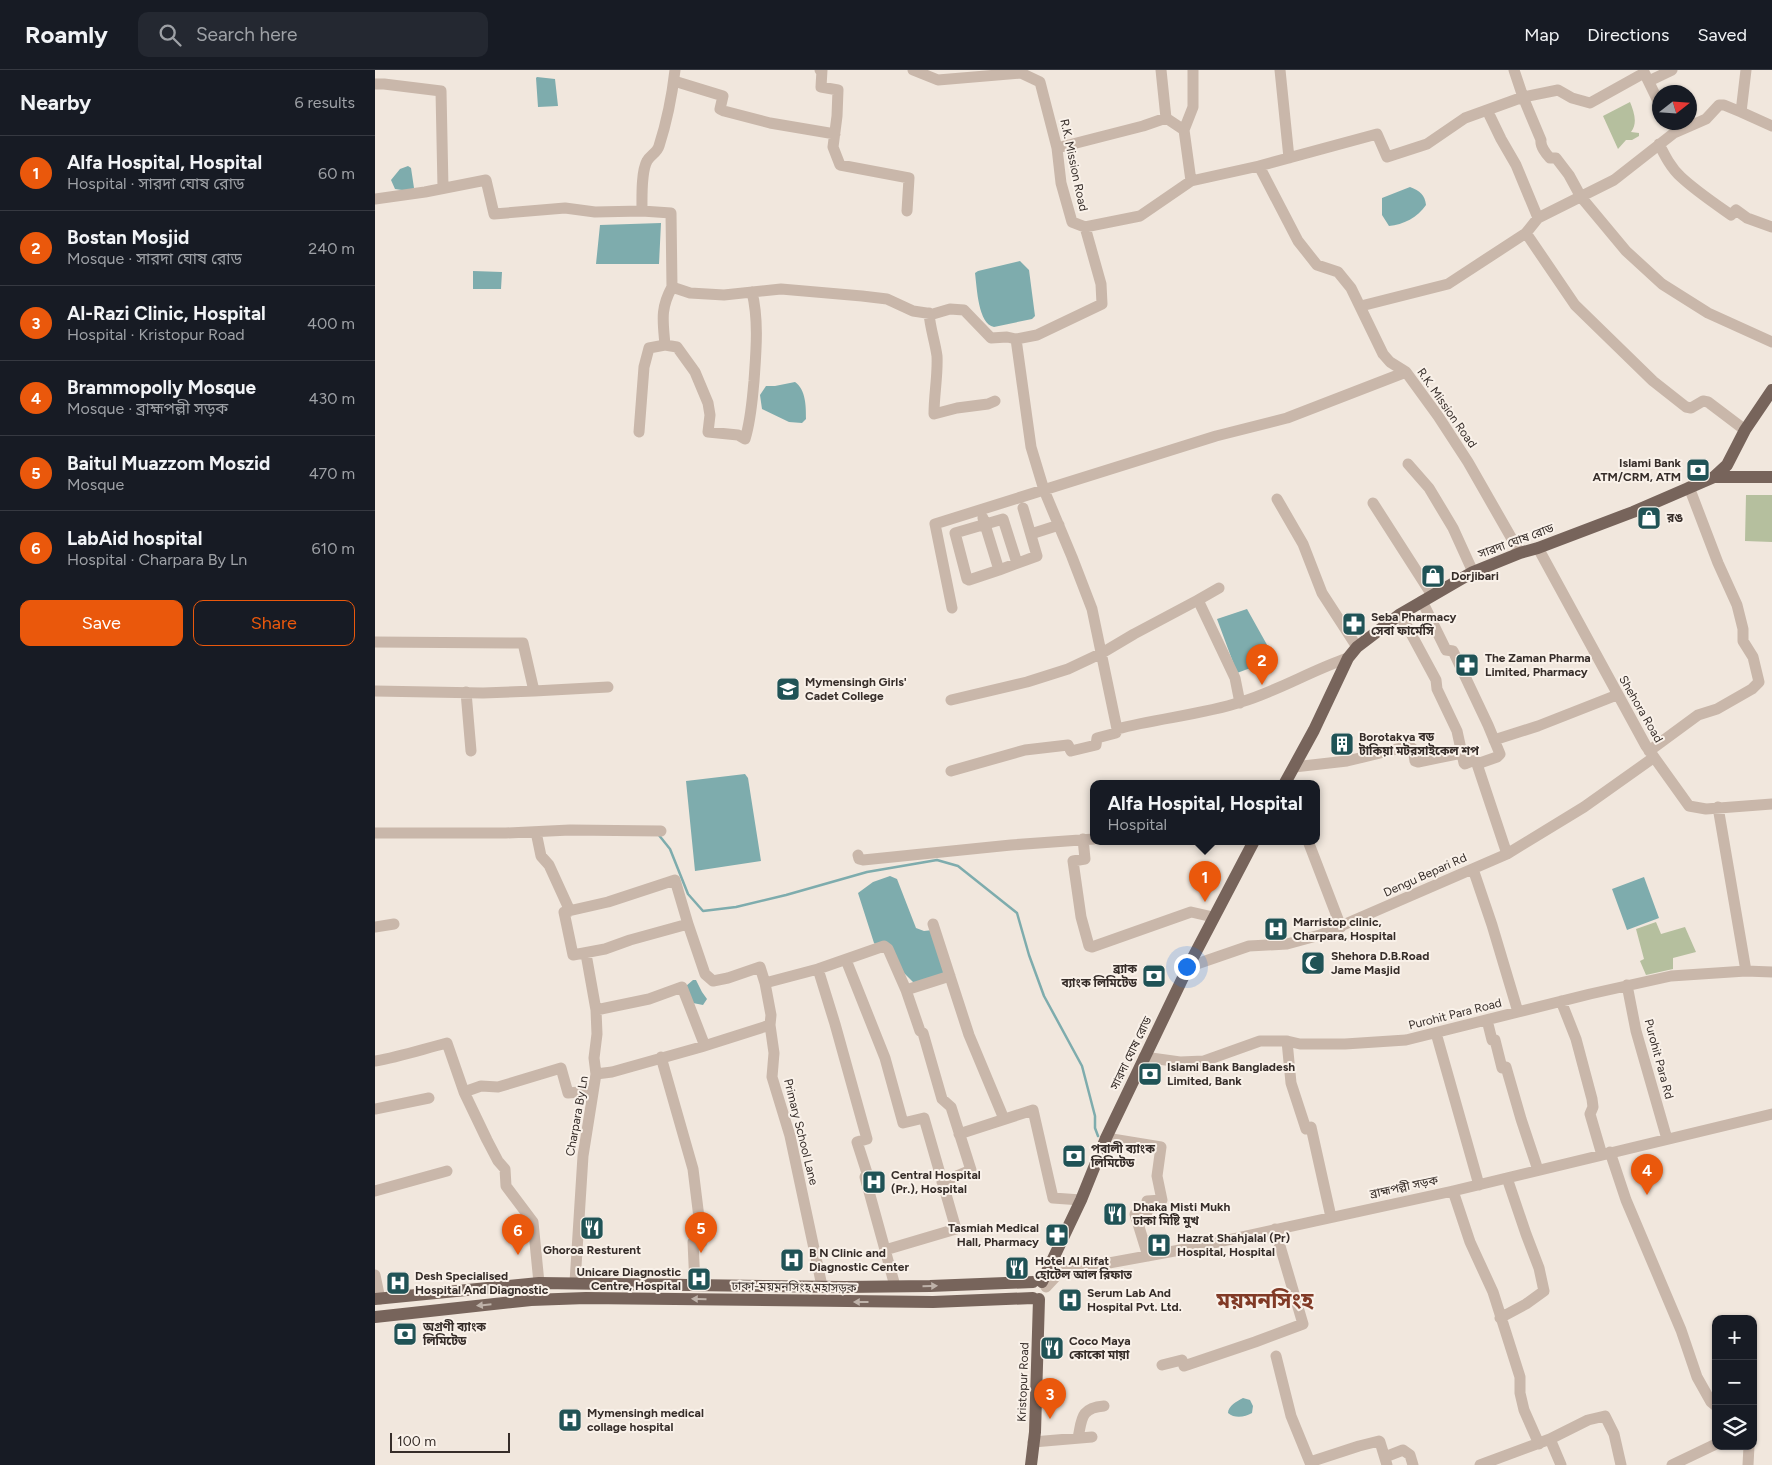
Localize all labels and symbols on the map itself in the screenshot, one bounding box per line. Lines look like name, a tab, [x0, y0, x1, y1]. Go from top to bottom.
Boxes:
north arrow	[1652, 85, 1697, 130]
street label: R.K. Mission Road	[1057, 118, 1091, 212]
street label: R.K. Mission Road	[1414, 366, 1480, 450]
place label: Islami Bank ATM/CRM, ATM	[1593, 456, 1682, 484]
bank icon: Islami Bank ATM/CRM, ATM	[1685, 457, 1711, 483]
shop icon: রঙ	[1636, 505, 1662, 531]
place label: রঙ	[1666, 511, 1683, 525]
street label: সারদা ঘোষ রোড	[1475, 521, 1556, 561]
shop icon: Dorjibari	[1420, 563, 1446, 589]
place label: Dorjibari	[1451, 569, 1499, 583]
place label: Seba Pharmacy সেবা ফার্মেসি	[1371, 610, 1457, 638]
pharmacy icon: Seba Pharmacy সেবা ফার্মেসি	[1341, 611, 1367, 637]
pin: 2	[1246, 644, 1278, 685]
place label: The Zaman Pharma Limited, Pharmacy	[1485, 651, 1591, 679]
pharmacy icon: The Zaman Pharma Limited, Pharmacy	[1454, 652, 1480, 678]
street label: Shehora Road	[1616, 673, 1666, 745]
place label: Mymensingh Girls' Cadet College	[805, 675, 907, 703]
school or university icon: Mymensingh Girls' Cadet College	[775, 676, 801, 702]
place label: Borotakya বড় টাকিয়া মটরসাইকেল শপ	[1358, 730, 1479, 758]
building icon: Borotakya বড় টাকিয়া মটরসাইকেল শপ	[1329, 731, 1355, 757]
street label: Dengu Bepari Rd	[1381, 850, 1469, 900]
pin: 1	[1189, 861, 1221, 902]
place label: Marristop clinic, Charpara, Hospital	[1293, 915, 1396, 943]
hospital icon: Marristop clinic, Charpara, Hospital	[1263, 916, 1289, 942]
place label: Shehora D.B.Road Jame Masjid	[1331, 949, 1429, 977]
mosque icon: Shehora D.B.Road Jame Masjid	[1300, 950, 1326, 976]
your location	[1174, 954, 1200, 980]
place label: ব্র্যাক ব্যাংক লিমিটেড	[1061, 962, 1137, 990]
bank icon: ব্র্যাক ব্যাংক লিমিটেড	[1141, 963, 1167, 989]
street label: Purohit Para Road	[1407, 996, 1503, 1032]
street label: সারদা ঘোষ রোড	[1107, 1014, 1155, 1093]
street label: Purohit Para Rd	[1642, 1017, 1676, 1101]
place label: Islami Bank Bangladesh Limited, Bank	[1167, 1060, 1295, 1088]
bank icon: Islami Bank Bangladesh Limited, Bank	[1137, 1061, 1163, 1087]
street label: Charpara By Ln	[563, 1074, 591, 1157]
street label: Primary School Lane	[781, 1077, 821, 1187]
place label: পূবালী ব্যাংক লিমিটেড	[1090, 1141, 1155, 1170]
bank icon: পূবালী ব্যাংক লিমিটেড	[1061, 1143, 1087, 1169]
pin: 4	[1631, 1154, 1663, 1195]
place label: Central Hospital (Pr.), Hospital	[891, 1168, 981, 1196]
hospital icon: Central Hospital (Pr.), Hospital	[861, 1169, 887, 1195]
street label: ব্রাহ্মপল্লী সড়ক	[1368, 1172, 1440, 1201]
place label: Dhaka Misti Mukh ঢাকা মিষ্টি মুখ	[1132, 1200, 1230, 1229]
restaurant icon: Dhaka Misti Mukh ঢাকা মিষ্টি মুখ	[1102, 1201, 1128, 1227]
pin: 5	[685, 1212, 717, 1253]
pin: 6	[502, 1214, 534, 1255]
restaurant icon: Ghoroa Resturent	[579, 1215, 605, 1241]
place label: Tasmiah Medical Hall, Pharmacy	[948, 1221, 1039, 1249]
pharmacy icon: Tasmiah Medical Hall, Pharmacy	[1044, 1222, 1070, 1248]
place label: Hazrat Shahjalal (Pr) Hospital, Hospital	[1177, 1231, 1290, 1259]
hospital icon: Hazrat Shahjalal (Pr) Hospital, Hospital	[1146, 1232, 1172, 1258]
place label: Ghoroa Resturent	[543, 1243, 641, 1257]
place label: B N Clinic and Diagnostic Center	[809, 1246, 909, 1274]
hospital icon: B N Clinic and Diagnostic Center	[779, 1247, 805, 1273]
place label: Hotel Al Rifat হোটেল আল রিফাত	[1035, 1254, 1133, 1282]
restaurant icon: Hotel Al Rifat হোটেল আল রিফাত	[1004, 1255, 1030, 1281]
place label: Unicare Diagnostic Centre, Hospital	[577, 1265, 681, 1293]
hospital icon: Unicare Diagnostic Centre, Hospital	[686, 1266, 712, 1292]
place label: Desh Specialised Hospital And Diagnostic	[415, 1269, 549, 1297]
hospital icon: Desh Specialised Hospital And Diagnostic	[385, 1270, 411, 1296]
street label: ঢাকা-ময়মনসিংহ মহাসড়ক	[730, 1278, 857, 1295]
one-way arrow	[923, 1282, 939, 1290]
place label: Serum Lab And Hospital Pvt. Ltd.	[1087, 1286, 1182, 1314]
hospital icon: Serum Lab And Hospital Pvt. Ltd.	[1057, 1287, 1083, 1313]
district label: ময়মনসিংহ	[1216, 1287, 1314, 1314]
one-way arrow	[691, 1295, 707, 1303]
one-way arrow	[853, 1298, 869, 1306]
one-way arrow	[476, 1301, 492, 1309]
place label: অগ্রণী ব্যাংক লিমিটেড	[422, 1319, 486, 1348]
bank icon: অগ্রণী ব্যাংক লিমিটেড	[392, 1321, 418, 1347]
place label: Coco Maya কোকো মায়া	[1069, 1334, 1131, 1362]
restaurant icon: Coco Maya কোকো মায়া	[1039, 1335, 1065, 1361]
street label: Kristopur Road	[1015, 1342, 1031, 1422]
pin: 3	[1034, 1378, 1066, 1419]
place label: Mymensingh medical collage hospital	[587, 1406, 704, 1434]
hospital icon: Mymensingh medical collage hospital	[557, 1407, 583, 1433]
scale bar	[390, 1430, 510, 1453]

